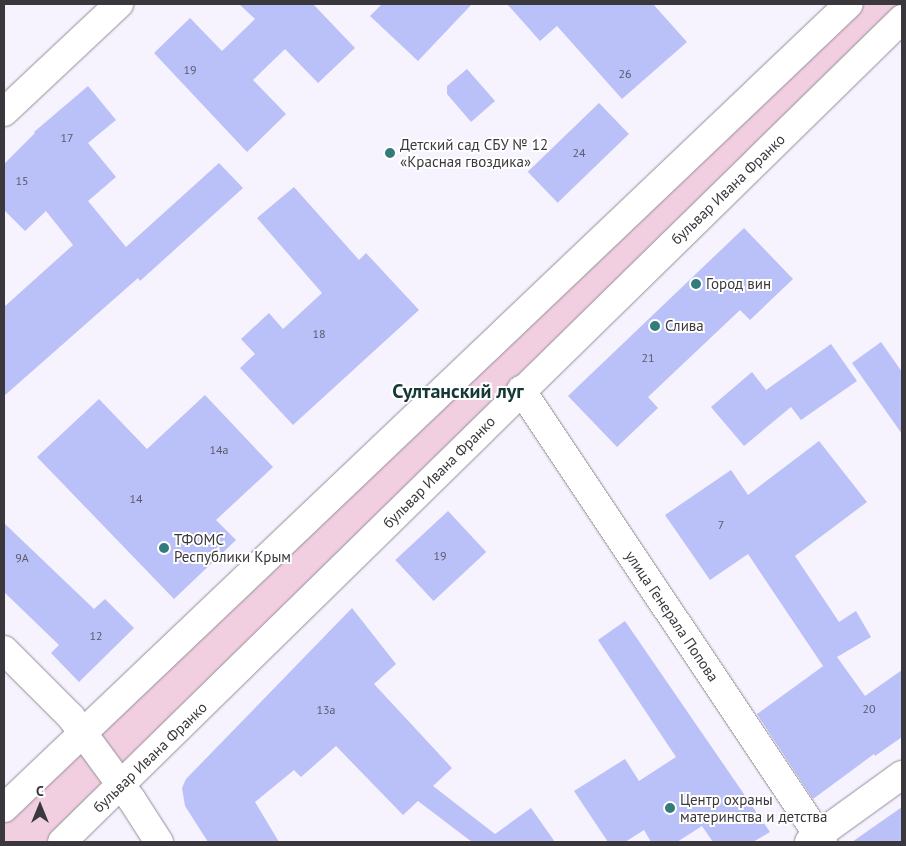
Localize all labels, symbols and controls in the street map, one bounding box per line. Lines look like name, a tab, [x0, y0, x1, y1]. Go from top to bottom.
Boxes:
house number: 19	[183, 63, 197, 77]
house number: 26	[618, 67, 632, 81]
street label: бульвар Ивана Франко	[667, 130, 789, 248]
house number: 17	[60, 131, 74, 145]
place label: Детский сад СБУ № 12 «Красная гвоздика»	[400, 135, 548, 170]
house number: 24	[572, 146, 586, 160]
marker: Детский сад СБУ № 12 «Красная гвоздика»	[384, 147, 396, 159]
house number: 15	[15, 174, 29, 188]
place label: Город вин	[706, 275, 771, 293]
marker: Город вин	[690, 278, 702, 290]
place label: Слива	[665, 317, 704, 335]
marker: Слива	[649, 320, 661, 332]
house number: 18	[312, 327, 326, 341]
house number: 21	[641, 351, 655, 365]
district label: Султанский луг	[392, 379, 524, 403]
street label: бульвар Ивана Франко	[379, 412, 499, 532]
house number: 14а	[209, 443, 229, 457]
house number: 14	[129, 492, 143, 506]
house number: 7	[718, 518, 724, 532]
place label: ТФОМС Республики Крым	[174, 530, 291, 565]
marker: ТФОМС Республики Крым	[158, 542, 170, 554]
street label: улица Генерала Попова	[621, 547, 723, 685]
house number: 19	[433, 549, 447, 563]
house number: 9А	[15, 551, 29, 565]
house number: 12	[89, 629, 103, 643]
street label: бульвар Ивана Франко	[89, 698, 211, 816]
house number: 20	[862, 702, 876, 716]
house number: 13а	[316, 703, 336, 717]
north arrow	[15, 781, 65, 831]
text: С	[36, 782, 44, 800]
place label: Центр охраны материнства и детства	[680, 790, 827, 825]
marker: Центр охраны материнства и детства	[664, 802, 676, 814]

